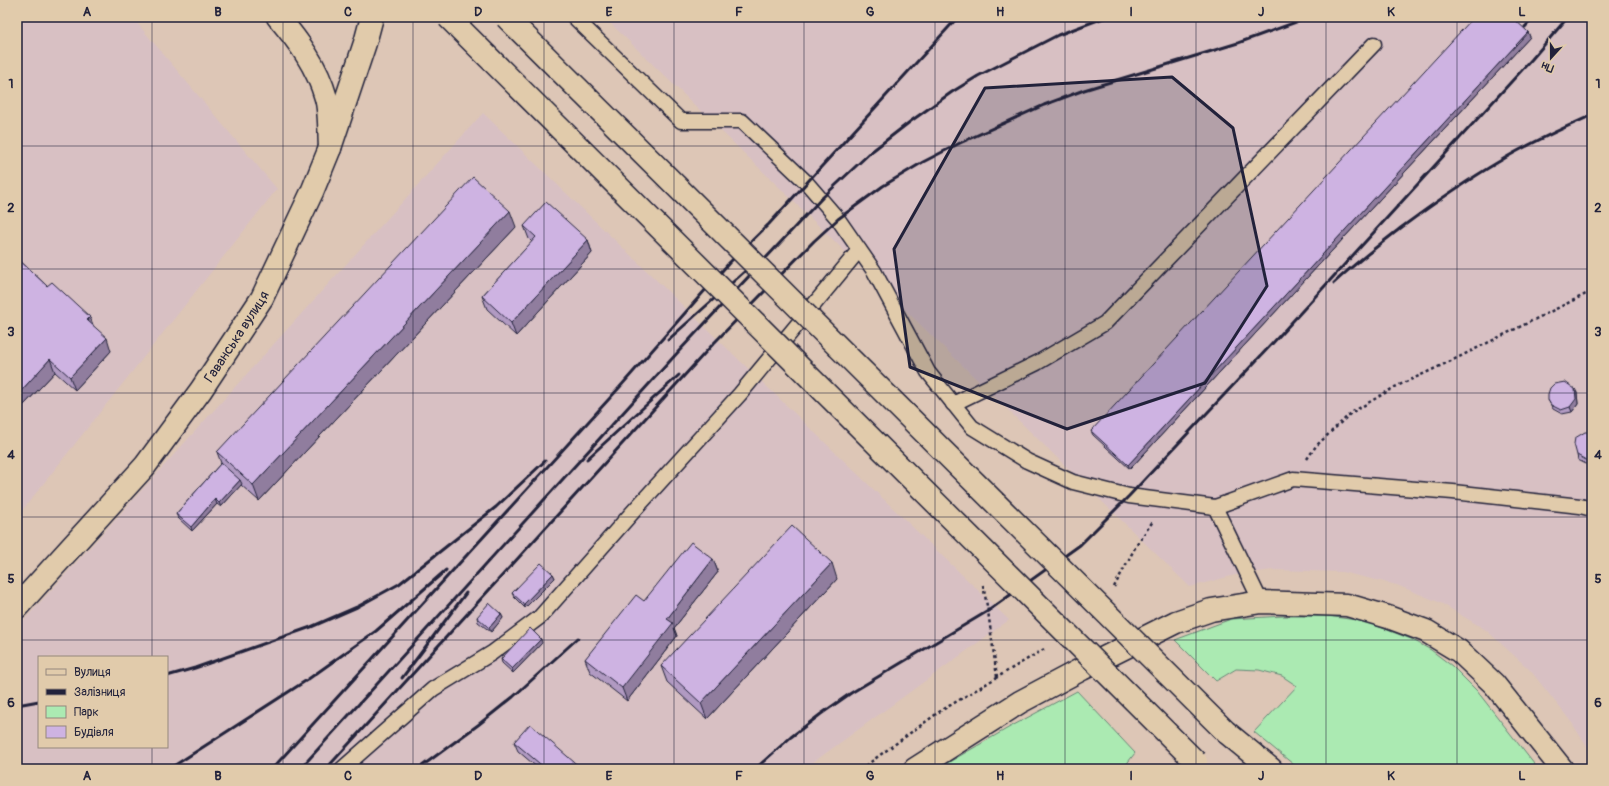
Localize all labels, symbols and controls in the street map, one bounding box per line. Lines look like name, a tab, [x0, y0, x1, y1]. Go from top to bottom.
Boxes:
text: A	[83, 4, 92, 20]
text: B	[214, 4, 222, 20]
text: C	[344, 4, 352, 20]
text: D	[474, 4, 482, 20]
text: E	[606, 4, 613, 20]
text: F	[735, 4, 743, 20]
text: G	[866, 4, 875, 20]
text: H	[996, 4, 1004, 20]
text: I	[1129, 4, 1133, 20]
text: J	[1258, 4, 1264, 20]
text: K	[1387, 4, 1395, 20]
text: L	[1518, 4, 1526, 20]
north arrow	[1531, 38, 1571, 78]
text: Пн	[1539, 58, 1556, 75]
text: 1	[8, 76, 14, 92]
text: 1	[1595, 76, 1601, 92]
text: 2	[7, 200, 15, 216]
text: 2	[1594, 200, 1602, 216]
street label: Гаванська вулиця	[200, 288, 273, 385]
text: 3	[7, 324, 15, 340]
text: 3	[1594, 324, 1602, 340]
text: 4	[7, 447, 15, 463]
text: 4	[1594, 447, 1602, 463]
text: 5	[7, 571, 15, 587]
text: 5	[1594, 571, 1602, 587]
legend	[38, 656, 168, 748]
text: Вулиця	[74, 665, 111, 680]
text: Залізниця	[74, 685, 126, 700]
text: 6	[7, 695, 15, 711]
text: 6	[1594, 695, 1602, 711]
text: Парк	[74, 705, 99, 720]
text: Будівля	[74, 725, 114, 740]
text: A	[83, 768, 92, 784]
text: B	[214, 768, 222, 784]
text: C	[344, 768, 352, 784]
text: D	[474, 768, 482, 784]
text: E	[606, 768, 613, 784]
text: F	[735, 768, 743, 784]
text: G	[866, 768, 875, 784]
text: H	[996, 768, 1004, 784]
text: I	[1129, 768, 1133, 784]
text: J	[1258, 768, 1264, 784]
text: K	[1387, 768, 1395, 784]
text: L	[1518, 768, 1526, 784]

